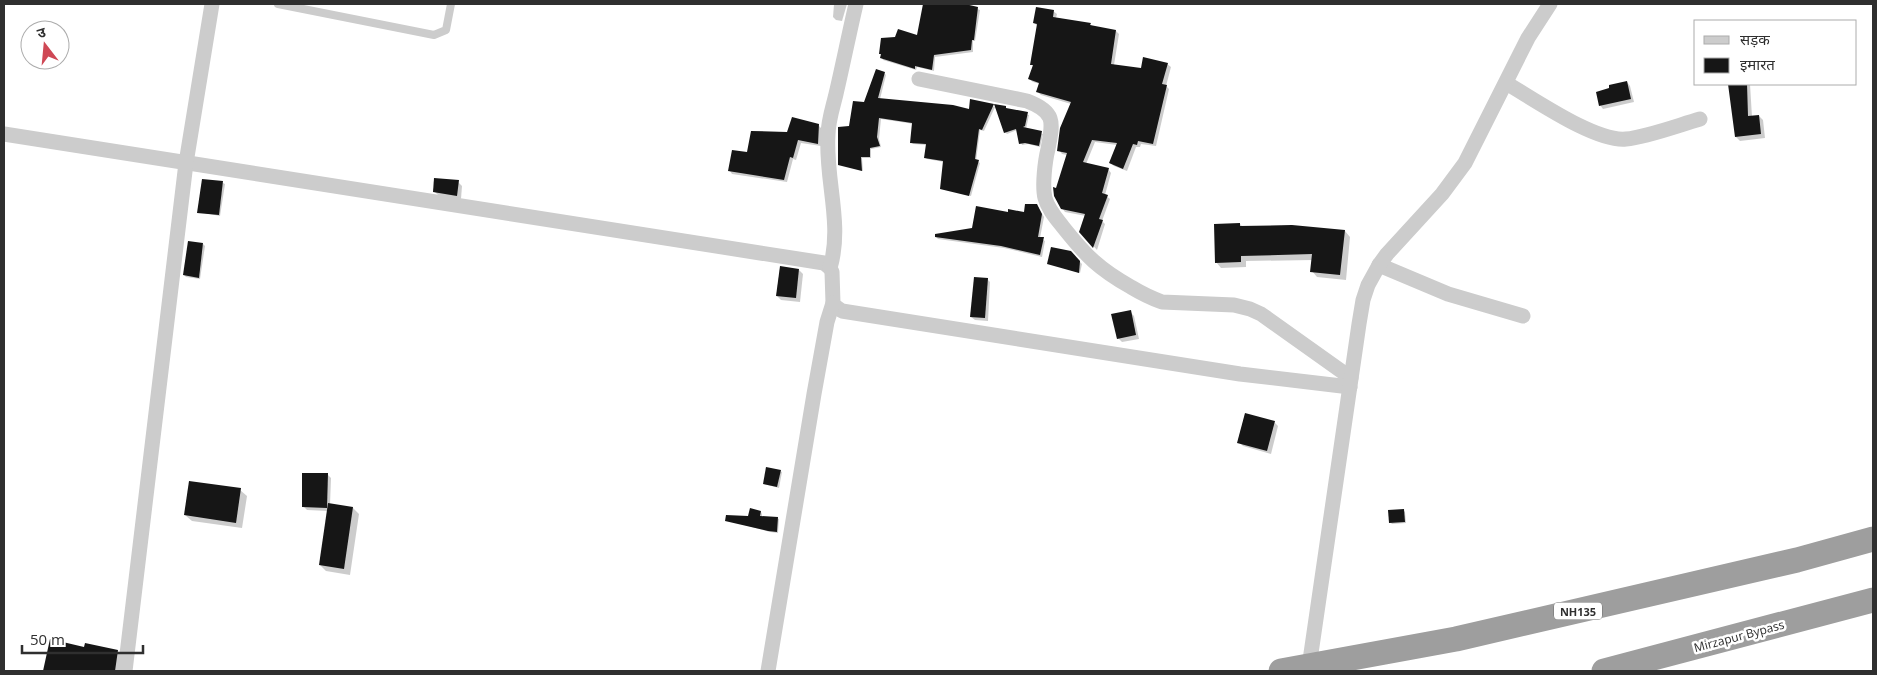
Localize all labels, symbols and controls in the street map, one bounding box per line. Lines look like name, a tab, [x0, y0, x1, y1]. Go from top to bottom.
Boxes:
north arrow	[20, 20, 70, 70]
legend	[1694, 20, 1857, 85]
text: उ	[35, 22, 49, 42]
text: सड़क	[1740, 29, 1770, 49]
text: इमारत	[1740, 54, 1775, 74]
road number: NH135	[1554, 602, 1602, 620]
street label: Mirzapur Bypass	[1692, 616, 1786, 656]
scale bar	[22, 622, 144, 654]
text: 50 m	[30, 629, 65, 649]

